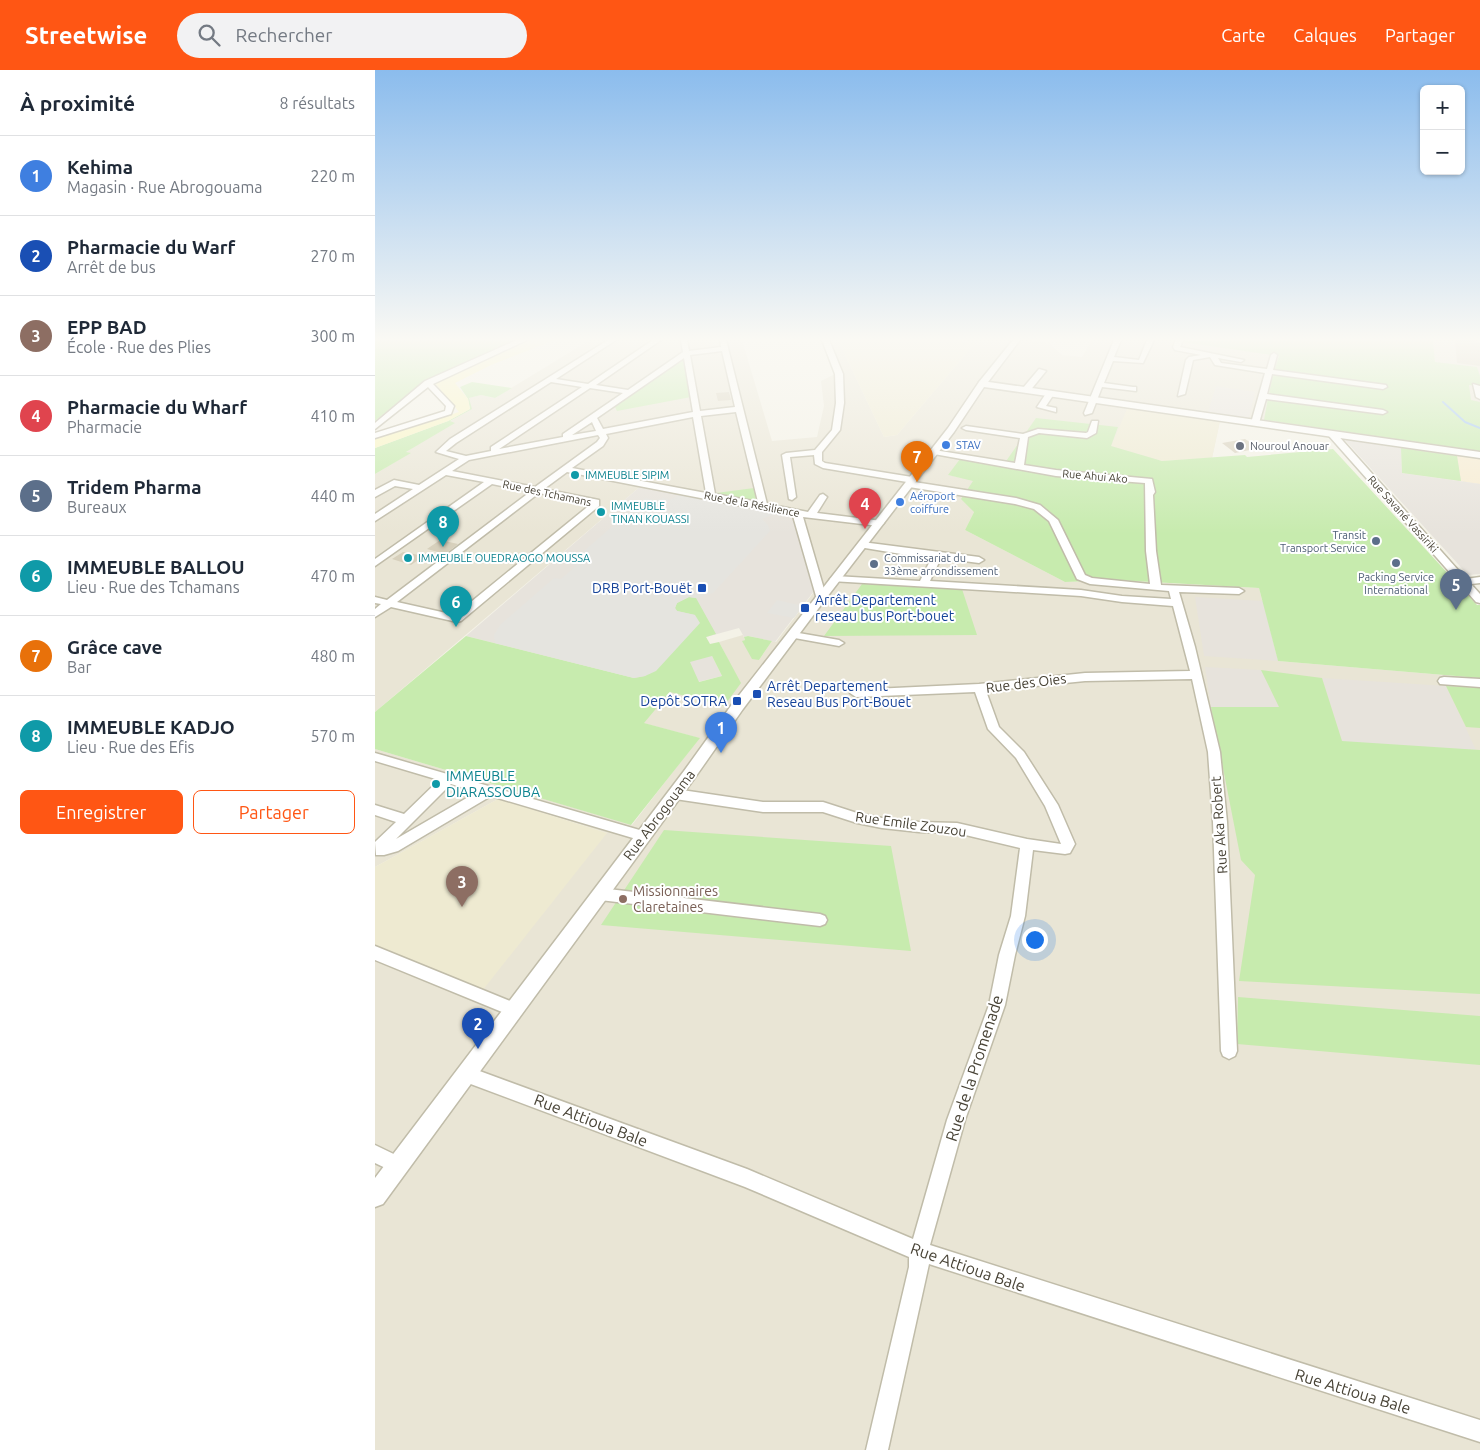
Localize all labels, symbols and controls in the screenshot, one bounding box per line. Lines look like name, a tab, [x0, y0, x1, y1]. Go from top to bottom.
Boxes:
search box	[177, 13, 527, 58]
icon: search	[195, 21, 223, 49]
text: Streetwise	[25, 22, 147, 49]
text: Rechercher	[235, 24, 332, 46]
text: Carte	[1221, 25, 1265, 45]
text: Calques	[1293, 25, 1357, 45]
text: Partager	[1385, 25, 1455, 45]
map controls	[1420, 85, 1465, 175]
button: +	[1420, 85, 1465, 130]
text: À proximité	[20, 91, 135, 115]
text: 8 résultats	[279, 94, 355, 112]
button: −	[1420, 130, 1465, 175]
text: Kehima	[67, 156, 133, 178]
text: 1	[31, 167, 41, 185]
text: 220 m	[310, 167, 355, 185]
text: Magasin · Rue Abrogouama	[67, 178, 263, 196]
text: Pharmacie du Warf	[67, 236, 235, 258]
text: 2	[31, 247, 41, 265]
text: 270 m	[310, 247, 355, 265]
text: Arrêt de bus	[67, 258, 156, 276]
text: EPP BAD	[67, 316, 147, 338]
text: 3	[31, 327, 41, 345]
text: 300 m	[310, 327, 355, 345]
text: École · Rue des Plies	[67, 338, 211, 356]
text: Pharmacie du Wharf	[67, 396, 247, 418]
text: 4	[31, 407, 41, 425]
text: 410 m	[310, 407, 355, 425]
text: Pharmacie	[67, 418, 142, 436]
marker: STAV	[940, 439, 952, 451]
place label: STAV	[956, 439, 981, 451]
marker: Nouroul Anouar	[1234, 440, 1246, 452]
place label: Nouroul Anouar	[1250, 440, 1330, 452]
pin: 7	[901, 441, 933, 482]
street label: Rue Ahui Ako	[1062, 467, 1128, 485]
marker: IMMEUBLE SIPIM	[569, 469, 581, 481]
place label: IMMEUBLE SIPIM	[585, 469, 669, 481]
street label: Rue Savané Vassiriki	[1365, 473, 1441, 555]
text: Tridem Pharma	[67, 476, 202, 498]
street label: Rue des Tchamans	[502, 478, 593, 508]
text: 5	[31, 487, 41, 505]
text: 440 m	[310, 487, 355, 505]
pin: 4	[849, 488, 881, 529]
street label: Rue de la Résilience	[703, 489, 801, 519]
place label: Aéroport coiffure	[910, 490, 956, 515]
marker: Aéroport coiffure	[894, 496, 906, 508]
text: Bureaux	[67, 498, 127, 516]
place label: IMMEUBLE TINAN KOUASSI	[611, 500, 689, 525]
pin: 8	[427, 506, 459, 547]
marker: IMMEUBLE TINAN KOUASSI	[595, 506, 607, 518]
place label: Transit Transport Service	[1280, 529, 1367, 554]
marker: Transit Transport Service	[1370, 535, 1382, 547]
marker: IMMEUBLE OUEDRAOGO MOUSSA	[402, 552, 414, 564]
place label: IMMEUBLE OUEDRAOGO MOUSSA	[418, 552, 591, 564]
place label: Commissariat du 33ème arrondissement	[884, 552, 999, 577]
text: IMMEUBLE BALLOU	[67, 556, 245, 578]
marker: Packing Service International	[1390, 557, 1402, 569]
marker: Commissariat du 33ème arrondissement	[868, 558, 880, 570]
text: 6	[31, 567, 41, 585]
text: 470 m	[310, 567, 355, 585]
pin: 5	[1440, 569, 1472, 610]
place label: Packing Service International	[1358, 571, 1434, 596]
text: Lieu · Rue des Tchamans	[67, 578, 240, 596]
place label: DRB Port-Bouët	[592, 580, 692, 596]
marker: DRB Port-Bouët	[696, 582, 708, 594]
pin: 6	[440, 586, 472, 627]
place label: Arrêt Departement reseau bus Port-bouet	[815, 592, 955, 624]
marker: Arrêt Departement reseau bus Port-bouet	[799, 602, 811, 614]
text: Grâce cave	[67, 636, 163, 658]
text: 7	[31, 647, 41, 665]
text: 480 m	[310, 647, 355, 665]
text: Bar	[67, 658, 91, 676]
street label: Rue des Oies	[985, 670, 1067, 696]
place label: Arrêt Departement Reseau Bus Port-Bouet	[767, 678, 911, 710]
marker: Arrêt Departement Reseau Bus Port-Bouet	[751, 688, 763, 700]
place label: Depôt SOTRA	[640, 693, 727, 709]
marker: Depôt SOTRA	[731, 695, 743, 707]
pin: 1	[705, 712, 737, 753]
text: IMMEUBLE KADJO	[67, 716, 235, 738]
text: 8	[31, 727, 41, 745]
text: 570 m	[310, 727, 355, 745]
text: Lieu · Rue des Efis	[67, 738, 195, 756]
street label: Rue Abrogouama	[620, 767, 698, 863]
place label: IMMEUBLE DIARASSOUBA	[446, 768, 540, 800]
street label: Rue Aka Robert	[1208, 775, 1230, 874]
marker: IMMEUBLE DIARASSOUBA	[430, 778, 442, 790]
button: Enregistrer	[20, 790, 183, 834]
button: Partager	[193, 790, 355, 834]
street label: Rue Emile Zouzou	[854, 808, 968, 840]
pin: 3	[446, 866, 478, 907]
place label: Missionnaires Claretaines	[633, 883, 718, 915]
marker: Missionnaires Claretaines	[617, 893, 629, 905]
your location	[1022, 927, 1048, 953]
street label: Rue de la Promenade	[942, 993, 1006, 1143]
pin: 2	[462, 1008, 494, 1049]
street label: Rue Attioua Bale	[532, 1090, 650, 1150]
street label: Rue Attioua Bale	[908, 1239, 1028, 1295]
street label: Rue Attioua Bale	[1293, 1365, 1413, 1417]

